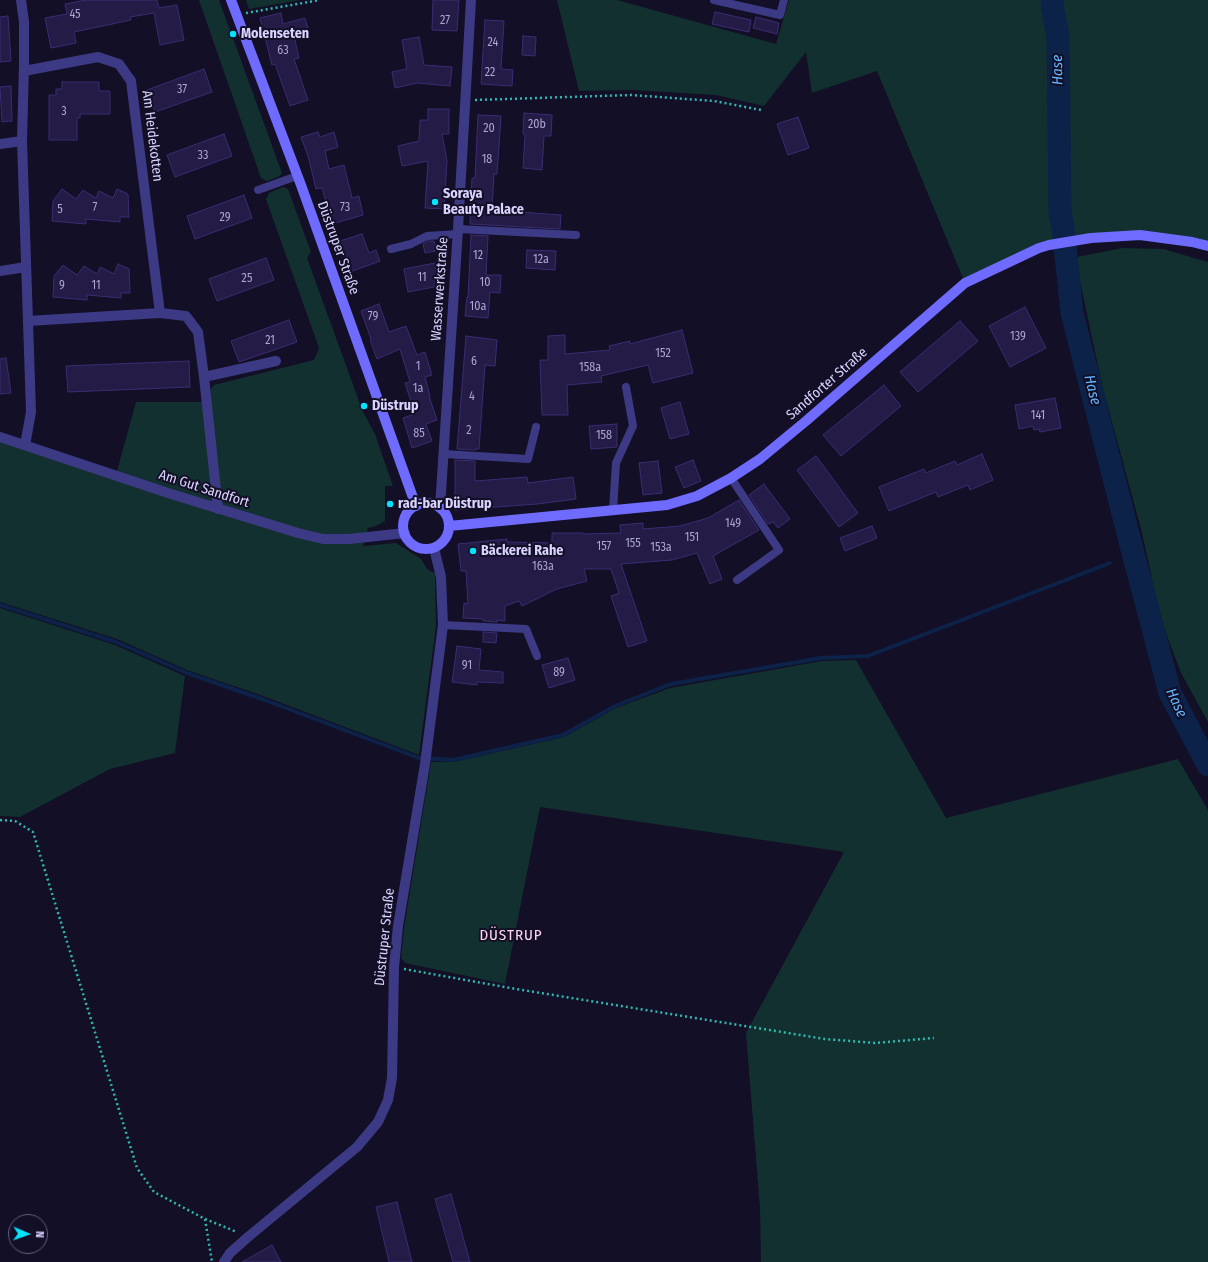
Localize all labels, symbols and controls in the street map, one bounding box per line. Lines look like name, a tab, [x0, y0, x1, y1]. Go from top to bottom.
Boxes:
house number: 45	[69, 8, 81, 22]
house number: 27	[440, 14, 450, 28]
place label: Molenseten	[241, 26, 309, 42]
marker: Molenseten	[228, 29, 238, 39]
house number: 24	[488, 36, 498, 50]
house number: 63	[277, 44, 289, 58]
water label: Hase	[1049, 55, 1067, 85]
house number: 22	[485, 66, 495, 80]
house number: 37	[177, 83, 187, 97]
street label: Am Heidekotten	[138, 89, 166, 183]
house number: 3	[61, 105, 67, 119]
house number: 20b	[528, 118, 546, 132]
house number: 20	[483, 122, 495, 136]
house number: 33	[198, 149, 208, 163]
house number: 18	[482, 153, 492, 167]
place label: Soraya Beauty Palace	[443, 186, 524, 218]
marker: Soraya Beauty Palace	[430, 197, 440, 207]
street label: Düstruper Straße	[313, 199, 363, 297]
house number: 7	[93, 201, 97, 215]
house number: 73	[340, 201, 350, 215]
house number: 5	[57, 203, 63, 217]
house number: 29	[219, 211, 231, 225]
street label: Wasserwerkstraße	[428, 236, 452, 342]
house number: 12	[473, 249, 483, 263]
house number: 12a	[533, 253, 549, 267]
house number: 11	[417, 271, 427, 285]
house number: 25	[242, 272, 252, 286]
house number: 10	[480, 276, 490, 290]
house number: 9	[59, 279, 65, 293]
house number: 11	[91, 279, 101, 293]
house number: 10a	[470, 300, 486, 314]
house number: 79	[368, 310, 378, 324]
house number: 139	[1010, 330, 1026, 344]
house number: 21	[265, 334, 275, 348]
street label: Sandforter Straße	[783, 344, 871, 424]
house number: 152	[655, 347, 671, 361]
house number: 6	[471, 355, 477, 369]
house number: 1	[416, 360, 420, 374]
house number: 158a	[579, 361, 601, 375]
water label: Hase	[1080, 373, 1104, 407]
house number: 1a	[413, 382, 423, 396]
house number: 4	[469, 390, 475, 404]
place label: Düstrup	[372, 398, 419, 414]
marker: Düstrup	[359, 401, 369, 411]
house number: 141	[1031, 409, 1045, 423]
house number: 2	[466, 424, 472, 438]
house number: 85	[413, 427, 425, 441]
house number: 158	[596, 429, 612, 443]
street label: Am Gut Sandfort	[157, 466, 251, 512]
place label: rad-bar Düstrup	[398, 496, 492, 512]
marker: rad-bar Düstrup	[385, 499, 395, 509]
house number: 149	[725, 517, 741, 531]
house number: 151	[685, 531, 699, 545]
house number: 155	[625, 537, 641, 551]
house number: 157	[597, 540, 611, 554]
house number: 153a	[650, 541, 672, 555]
place label: Bäckerei Rahe	[481, 543, 563, 559]
marker: Bäckerei Rahe	[468, 546, 478, 556]
house number: 163a	[532, 560, 554, 574]
house number: 91	[462, 659, 472, 673]
house number: 89	[553, 666, 565, 680]
water label: Hase	[1161, 685, 1191, 721]
street label: Düstruper Straße	[372, 887, 398, 987]
district label: DÜSTRUP	[479, 927, 543, 945]
north arrow	[8, 1214, 48, 1254]
text: N	[33, 1231, 46, 1238]

